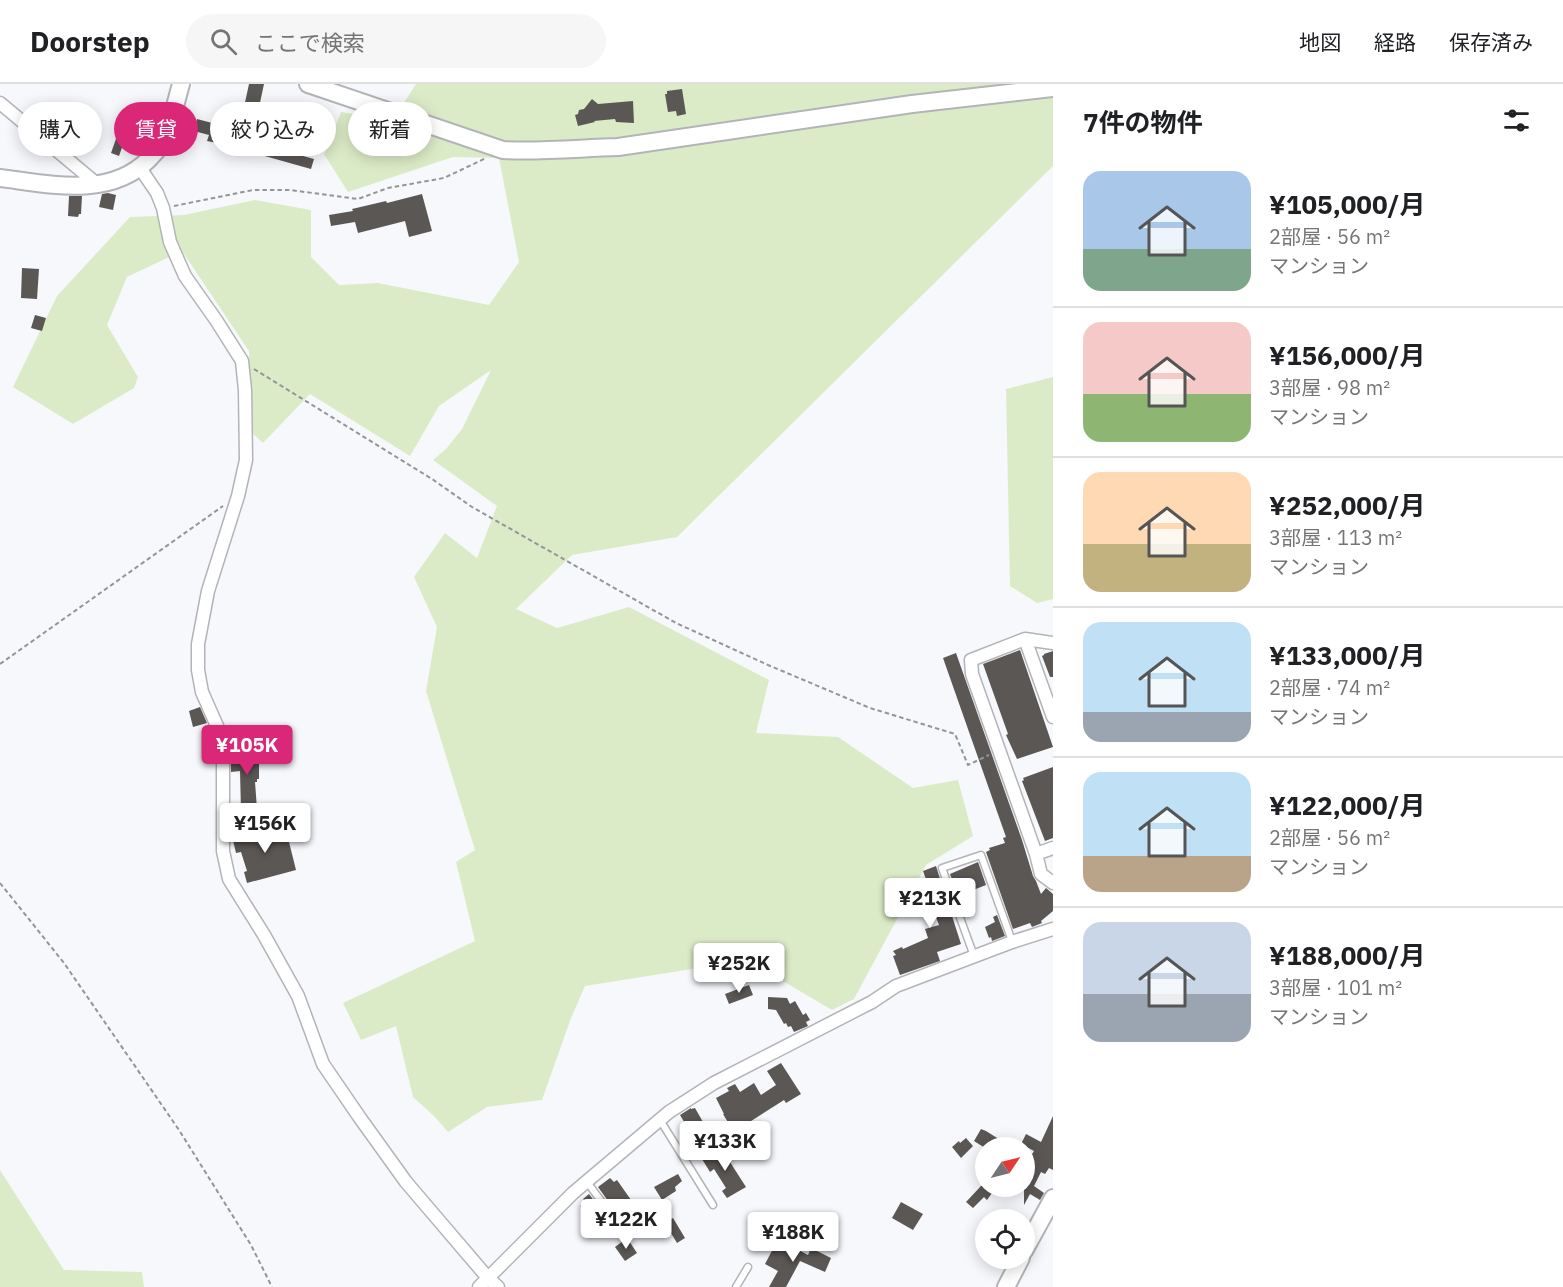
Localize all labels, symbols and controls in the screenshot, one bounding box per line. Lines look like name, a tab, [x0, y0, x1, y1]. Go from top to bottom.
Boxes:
search box	[186, 14, 606, 68]
text: Doorstep	[30, 23, 150, 60]
icon: search	[207, 25, 240, 58]
text: ここで検索	[255, 28, 365, 57]
text: 地図	[1299, 28, 1341, 56]
text: 経路	[1374, 28, 1416, 56]
text: 保存済み	[1449, 28, 1533, 56]
chip: 購入	[18, 102, 102, 156]
chip: 賃貸	[114, 102, 198, 156]
chip: 絞り込み	[210, 102, 336, 156]
chip: 新着	[348, 102, 432, 156]
icon: filters	[1500, 104, 1533, 137]
text: 7件の物件	[1083, 105, 1203, 139]
text: ¥105,000/月	[1269, 187, 1426, 221]
icon: home	[1131, 195, 1203, 267]
text: 2部屋 · 56 m²	[1269, 223, 1390, 250]
text: マンション	[1269, 252, 1369, 279]
text: ¥156,000/月	[1269, 338, 1426, 372]
icon: home	[1131, 346, 1203, 418]
text: 3部屋 · 98 m²	[1269, 374, 1390, 401]
text: マンション	[1269, 403, 1369, 430]
text: ¥252,000/月	[1269, 488, 1426, 522]
icon: home	[1131, 496, 1203, 568]
text: 3部屋 · 113 m²	[1269, 524, 1402, 551]
text: マンション	[1269, 553, 1369, 580]
text: ¥133,000/月	[1269, 638, 1426, 672]
icon: home	[1131, 646, 1203, 718]
text: 2部屋 · 74 m²	[1269, 674, 1390, 701]
text: マンション	[1269, 703, 1369, 730]
pin: ¥105K	[205, 725, 289, 776]
text: ¥105K	[216, 731, 278, 758]
text: ¥122,000/月	[1269, 788, 1426, 822]
icon: home	[1131, 796, 1203, 868]
pin: ¥156K	[223, 803, 307, 854]
text: ¥156K	[234, 809, 296, 836]
text: 2部屋 · 56 m²	[1269, 824, 1390, 851]
text: マンション	[1269, 853, 1369, 880]
pin: ¥213K	[888, 878, 972, 929]
text: ¥213K	[899, 884, 961, 911]
text: ¥188,000/月	[1269, 938, 1426, 972]
pin: ¥252K	[697, 943, 781, 994]
icon: home	[1131, 946, 1203, 1018]
text: ¥252K	[708, 949, 770, 976]
text: 3部屋 · 101 m²	[1269, 974, 1402, 1001]
text: マンション	[1269, 1003, 1369, 1030]
pin: ¥133K	[683, 1121, 767, 1172]
text: ¥133K	[694, 1127, 756, 1154]
north arrow	[975, 1137, 1035, 1197]
map controls	[975, 1137, 1035, 1269]
pin: ¥122K	[584, 1199, 668, 1250]
text: ¥122K	[595, 1205, 657, 1232]
button: locate	[975, 1209, 1035, 1269]
pin: ¥188K	[751, 1212, 835, 1263]
text: ¥188K	[762, 1218, 824, 1245]

